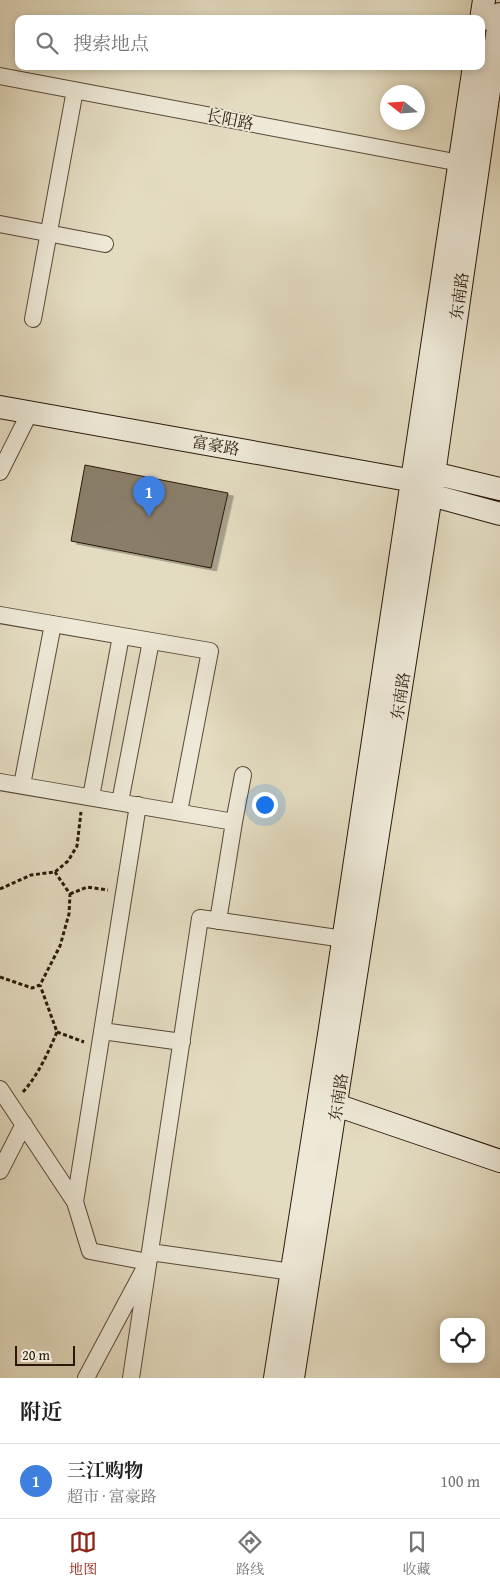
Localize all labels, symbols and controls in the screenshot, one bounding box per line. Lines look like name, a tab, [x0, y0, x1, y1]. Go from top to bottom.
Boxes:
search box	[15, 15, 485, 70]
icon: search	[33, 29, 61, 57]
text: 搜索地点	[73, 29, 149, 57]
north arrow	[380, 85, 425, 130]
street label: 长阳路	[204, 103, 256, 135]
street label: 东南路	[444, 271, 474, 321]
street label: 富豪路	[190, 429, 242, 461]
pin: 1	[133, 476, 165, 517]
street label: 东南路	[384, 670, 416, 722]
your location	[252, 792, 278, 818]
street label: 东南路	[322, 1071, 354, 1123]
map controls	[440, 1318, 485, 1363]
button: locate	[440, 1318, 485, 1363]
scale bar	[15, 1343, 75, 1366]
text: 20 m	[22, 1345, 50, 1365]
text: 附近	[20, 1396, 62, 1427]
text: 三江购物	[67, 1456, 143, 1484]
text: 1	[32, 1469, 40, 1493]
text: 100 m	[440, 1469, 480, 1493]
text: 超市 · 富豪路	[67, 1484, 157, 1508]
tab: 地图	[69, 1528, 97, 1579]
tab: 路线	[236, 1528, 264, 1579]
tab: 收藏	[403, 1528, 431, 1579]

